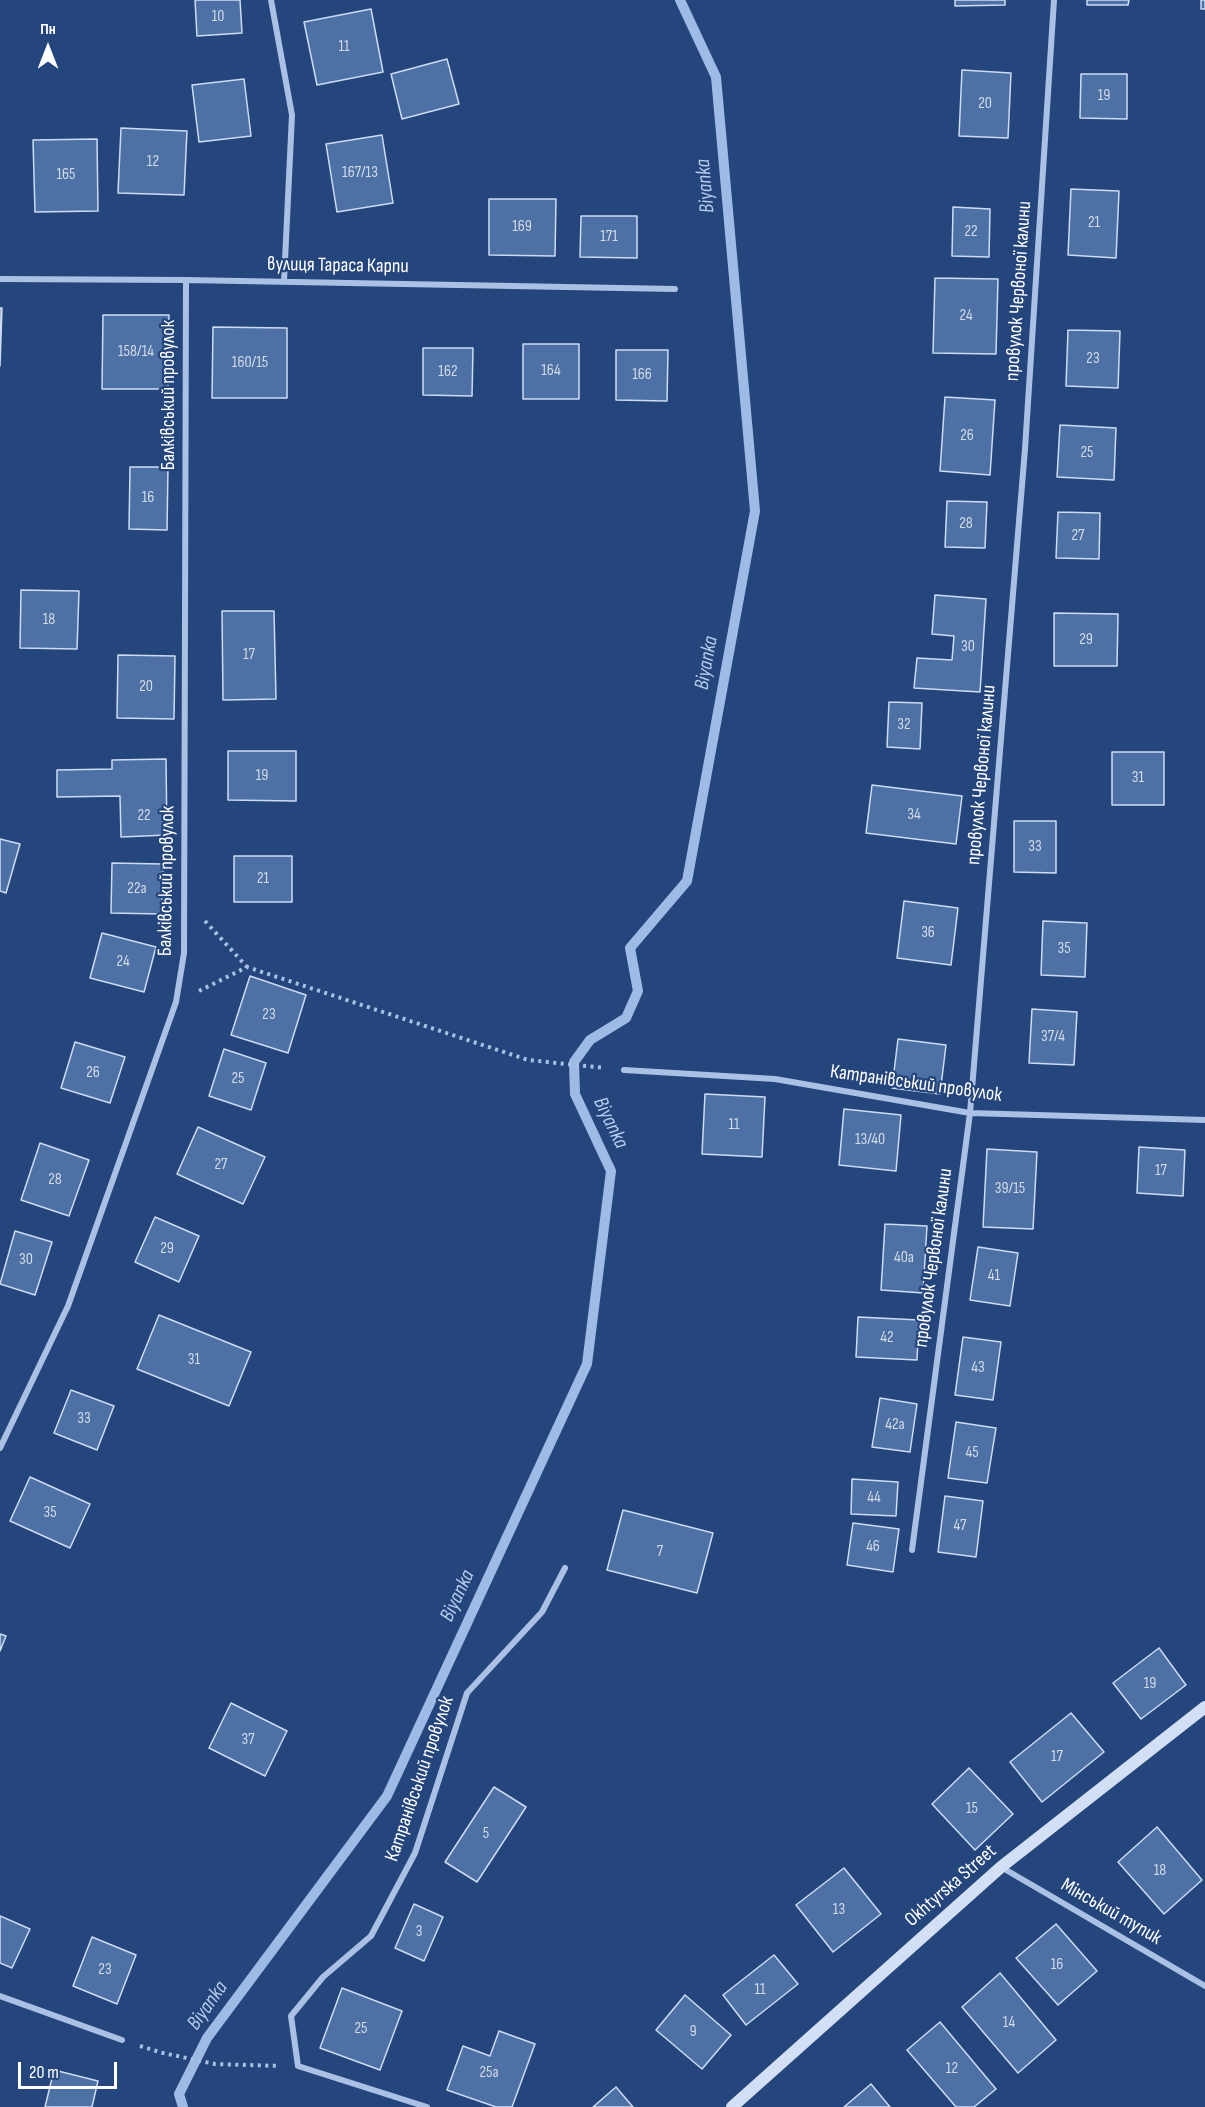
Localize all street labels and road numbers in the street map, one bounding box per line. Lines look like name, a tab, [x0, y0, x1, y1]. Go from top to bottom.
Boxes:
street label: провулок Червоної калини	[1001, 200, 1037, 382]
street label: вулиця Тараса Карпи	[267, 253, 409, 279]
street label: Балківський провулок	[157, 320, 181, 470]
street label: провулок Червоної калини	[962, 684, 1002, 866]
street label: Балківський провулок	[154, 806, 180, 956]
street label: Катранівський провулок	[829, 1060, 1003, 1108]
street label: провулок Червоної калини	[910, 1167, 958, 1349]
street label: Катранівський провулок	[380, 1693, 460, 1865]
street label: Okhtyrska Street	[900, 1840, 1002, 1932]
street label: Мінський тупик	[1056, 1874, 1166, 1950]

